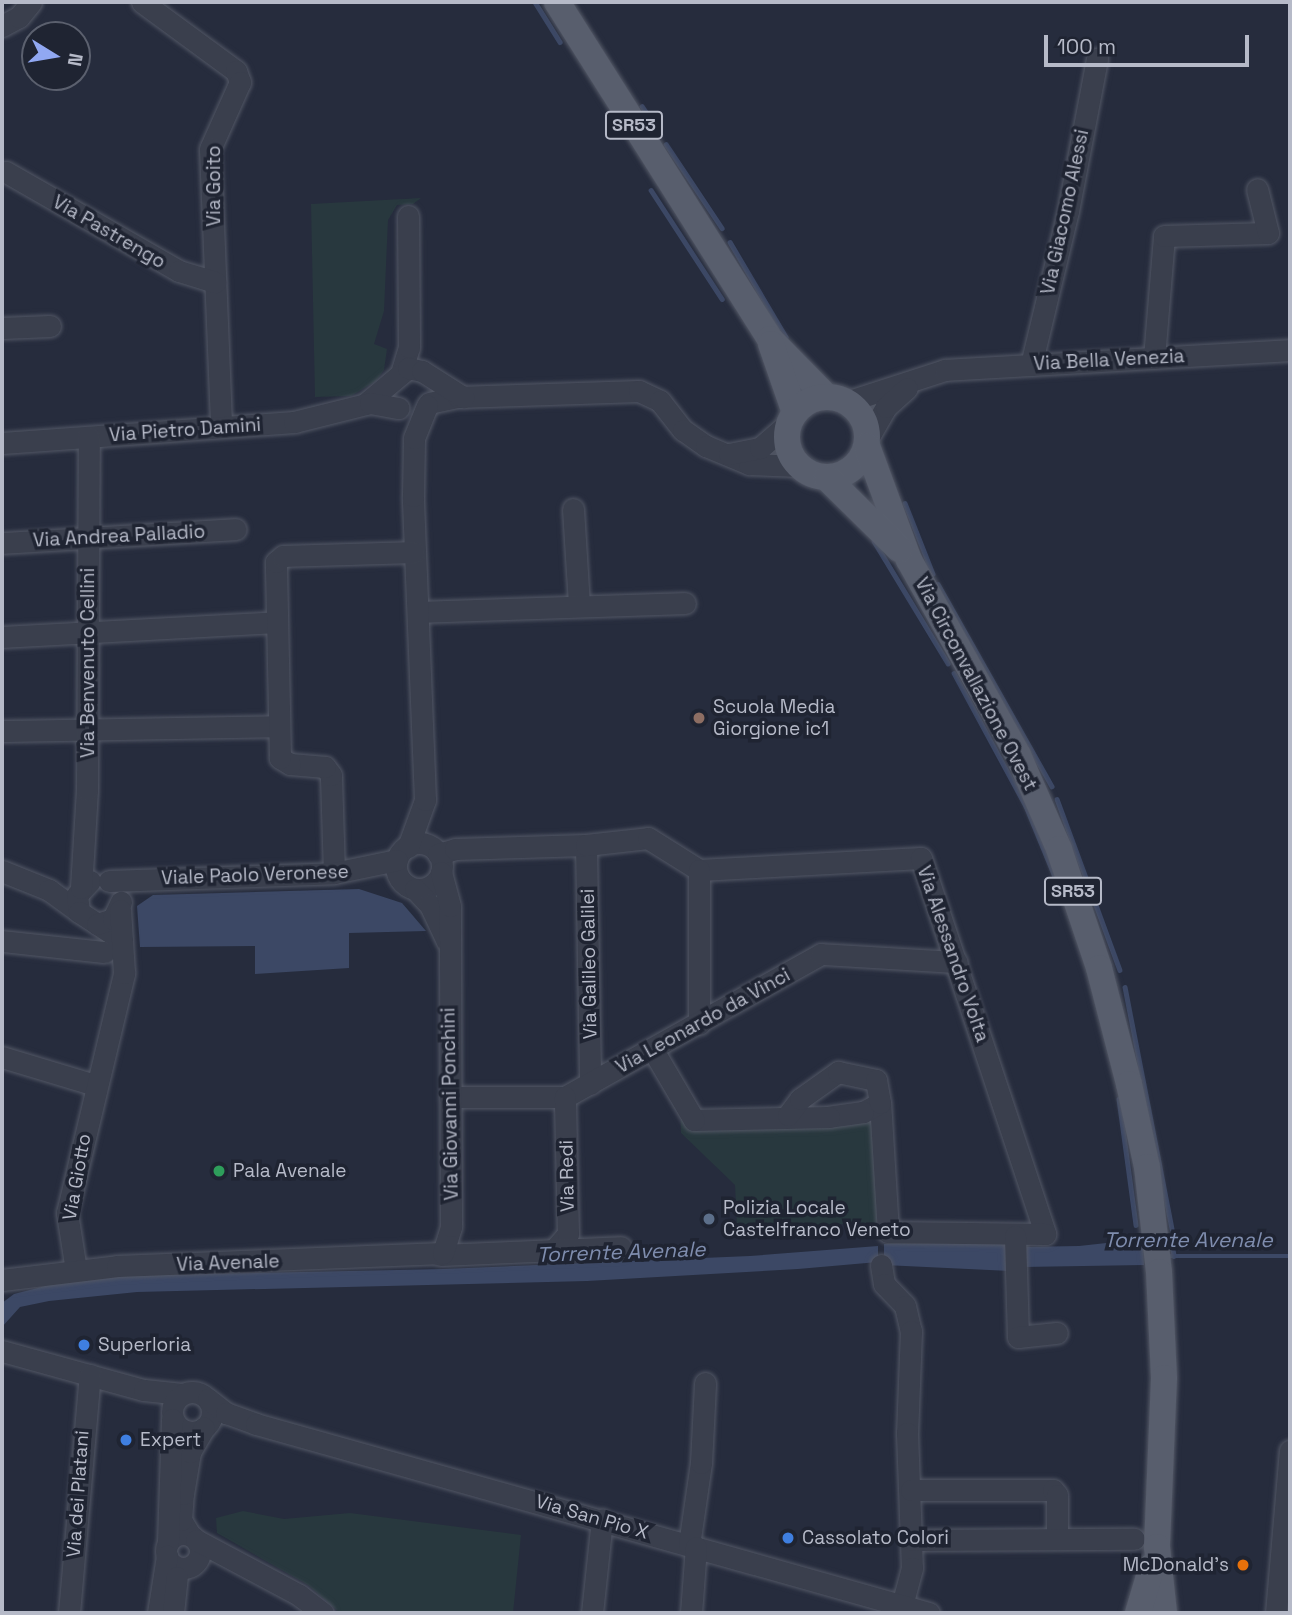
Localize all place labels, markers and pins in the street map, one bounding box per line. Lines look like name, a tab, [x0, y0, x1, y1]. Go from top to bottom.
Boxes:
place label: Scuola Media Giorgione ic1	[713, 696, 835, 740]
marker: Scuola Media Giorgione ic1	[691, 710, 707, 726]
place label: Pala Avenale	[233, 1160, 347, 1182]
marker: Pala Avenale	[211, 1163, 227, 1179]
place label: Polizia Locale Castelfranco Veneto	[723, 1197, 911, 1241]
marker: Polizia Locale Castelfranco Veneto	[701, 1211, 717, 1227]
place label: Superloria	[98, 1334, 191, 1356]
marker: Superloria	[76, 1337, 92, 1353]
place label: Expert	[140, 1429, 201, 1451]
marker: Expert	[118, 1432, 134, 1448]
place label: Cassolato Colori	[802, 1527, 949, 1549]
marker: Cassolato Colori	[780, 1530, 796, 1546]
place label: McDonald's	[1123, 1554, 1229, 1576]
marker: McDonald's	[1235, 1557, 1251, 1573]

